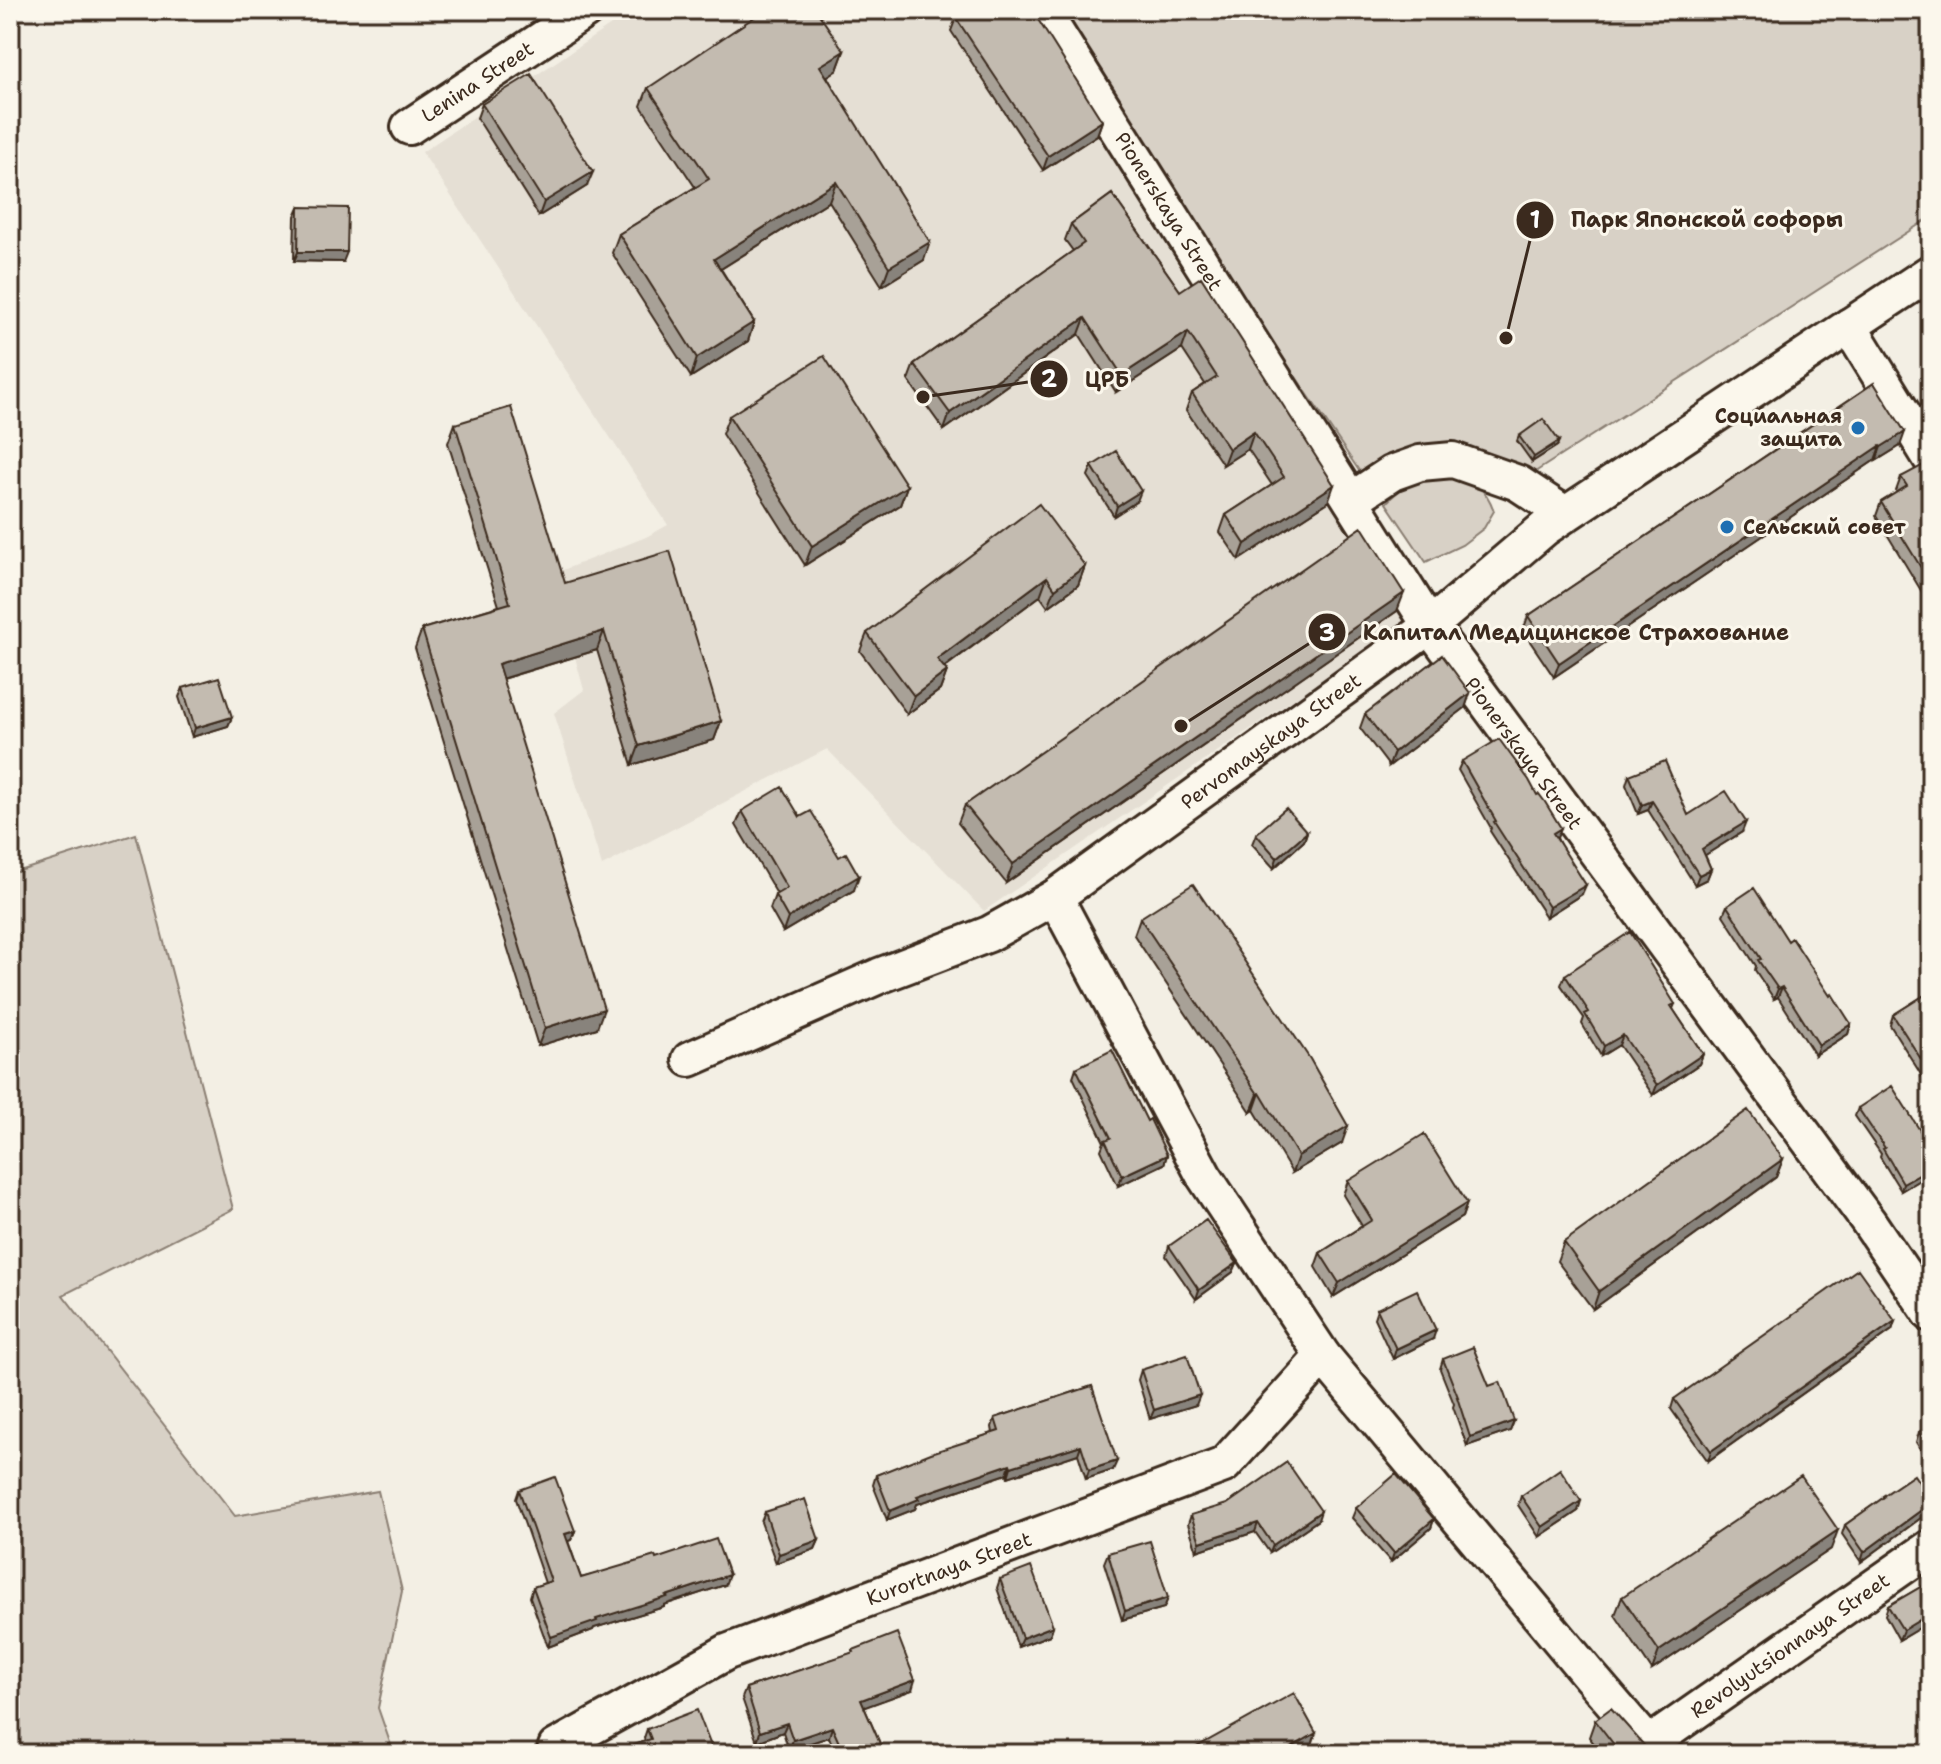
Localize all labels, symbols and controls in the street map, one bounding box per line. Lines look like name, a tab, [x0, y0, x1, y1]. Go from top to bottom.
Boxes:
street label: Lenina Street	[416, 35, 539, 128]
street label: Pionerskaya Street	[1109, 127, 1229, 296]
callout: Парк Японской софоры	[1515, 197, 1859, 243]
text: 1	[1530, 204, 1540, 236]
text: Парк Японской софоры	[1571, 205, 1843, 234]
callout: ЦРБ	[1029, 356, 1145, 402]
text: 2	[1041, 363, 1058, 395]
text: ЦРБ	[1085, 365, 1129, 394]
place label: Социальная защита	[1715, 403, 1842, 452]
marker: Социальная защита	[1849, 419, 1867, 437]
place label: Сельский совет	[1743, 514, 1906, 540]
marker: Сельский совет	[1718, 518, 1736, 536]
callout: Капитал Медицинское Страхование	[1307, 609, 1805, 655]
text: 3	[1319, 617, 1335, 649]
text: Капитал Медицинское Страхование	[1363, 618, 1789, 647]
street label: Pervomayskaya Street	[1175, 667, 1366, 815]
street label: Pionerskaya Street	[1459, 672, 1588, 835]
street label: Kurortnaya Street	[863, 1526, 1035, 1611]
street label: Revolyutsionnaya Street	[1685, 1567, 1895, 1724]

